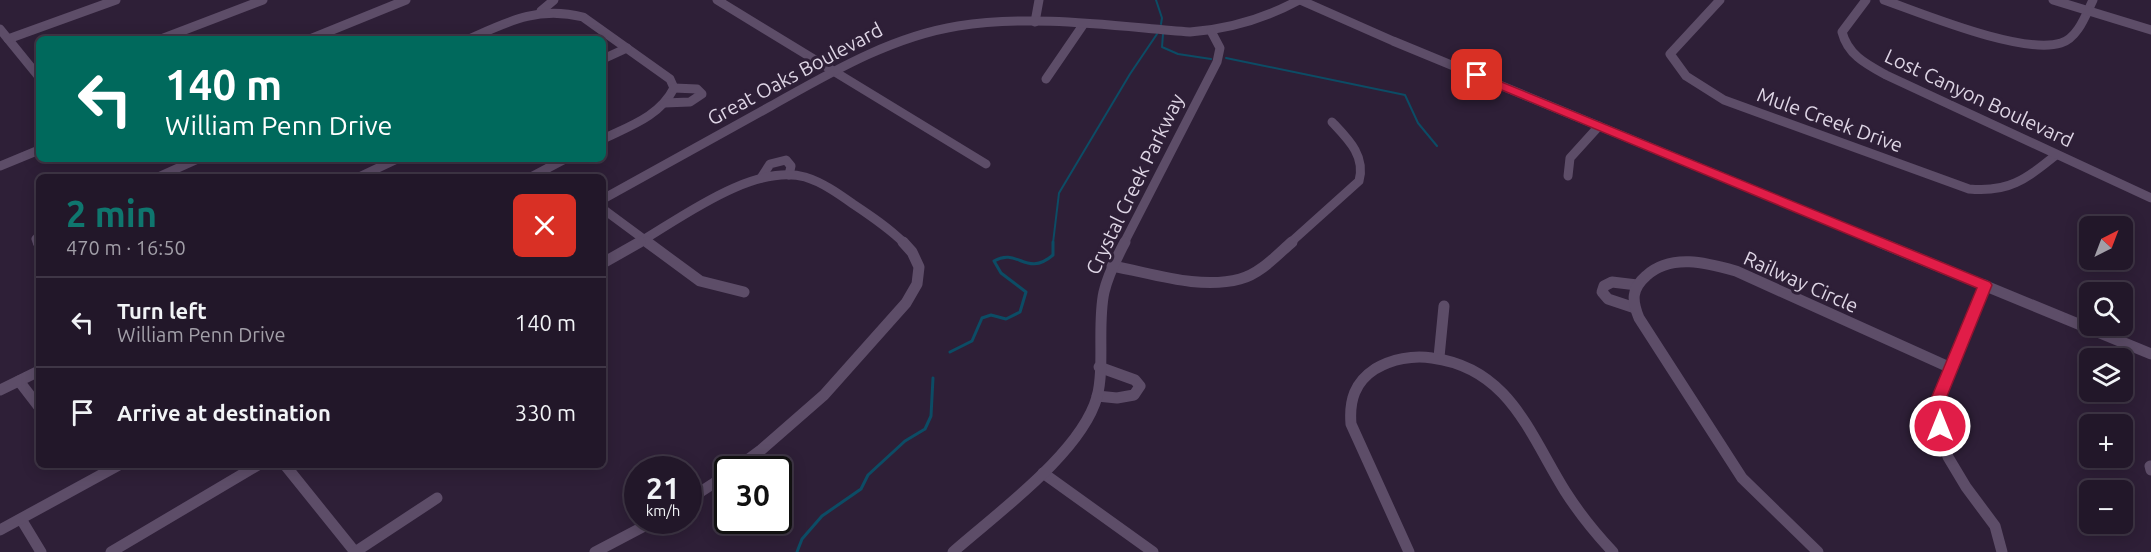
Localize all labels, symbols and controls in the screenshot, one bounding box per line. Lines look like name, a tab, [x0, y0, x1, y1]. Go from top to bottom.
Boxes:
street label: Great Oaks Boulevard	[703, 18, 886, 130]
street label: Lost Canyon Boulevard	[1881, 44, 2077, 151]
pin	[1451, 49, 1502, 100]
icon: arrive	[1460, 58, 1493, 91]
icon: left	[66, 60, 144, 138]
text: 140 m	[165, 61, 282, 108]
street label: Mule Creek Drive	[1754, 82, 1906, 157]
street label: Crystal Creek Parkway	[1081, 89, 1189, 278]
text: William Penn Drive	[165, 110, 393, 140]
text: 2 min	[66, 193, 157, 234]
button: close	[513, 194, 576, 257]
north arrow	[2079, 216, 2133, 270]
map controls	[2079, 216, 2133, 534]
text: 470 m · 16:50	[66, 236, 186, 259]
street label: Railway Circle	[1740, 246, 1862, 317]
button: search	[2079, 282, 2133, 336]
text: Turn left	[117, 298, 207, 323]
icon: left	[66, 306, 99, 339]
text: 140 m	[515, 310, 576, 335]
text: William Penn Drive	[117, 323, 286, 346]
button: layers	[2079, 348, 2133, 402]
position arrow	[1908, 394, 1972, 458]
icon: arrive	[66, 396, 99, 429]
text: Arrive at destination	[117, 400, 331, 425]
text: 330 m	[515, 400, 576, 425]
button: +	[2079, 414, 2133, 468]
speed limit sign: 30	[714, 456, 792, 534]
text: 21	[646, 471, 680, 505]
button: −	[2079, 480, 2133, 534]
text: km/h	[646, 502, 680, 519]

